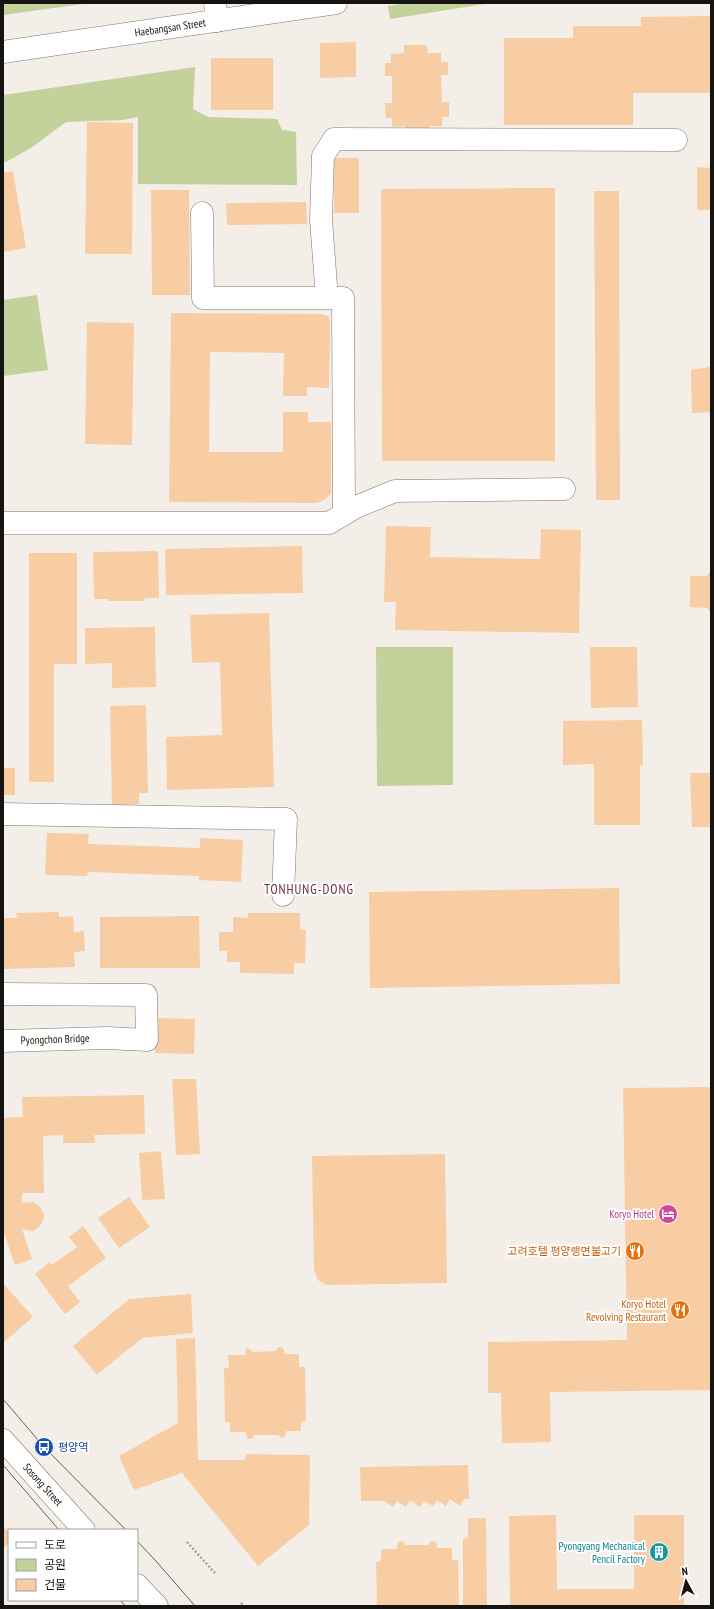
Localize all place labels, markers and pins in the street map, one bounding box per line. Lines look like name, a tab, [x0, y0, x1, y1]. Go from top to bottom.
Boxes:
hotel icon: Koryo Hotel	[657, 1203, 679, 1225]
place label: Koryo Hotel	[609, 1207, 654, 1221]
restaurant icon: 고려호텔 평양랭면불고기	[624, 1240, 646, 1262]
place label: 고려호텔 평양랭면불고기	[507, 1244, 621, 1258]
place label: Koryo Hotel Revolving Restaurant	[586, 1297, 666, 1324]
restaurant icon: Koryo Hotel Revolving Restaurant	[669, 1299, 691, 1321]
bus stop icon: 평양역	[33, 1436, 55, 1458]
place label: 평양역	[58, 1440, 88, 1454]
place label: Pyongyang Mechanical Pencil Factory	[558, 1539, 646, 1566]
building icon: Pyongyang Mechanical Pencil Factory	[648, 1541, 670, 1563]

